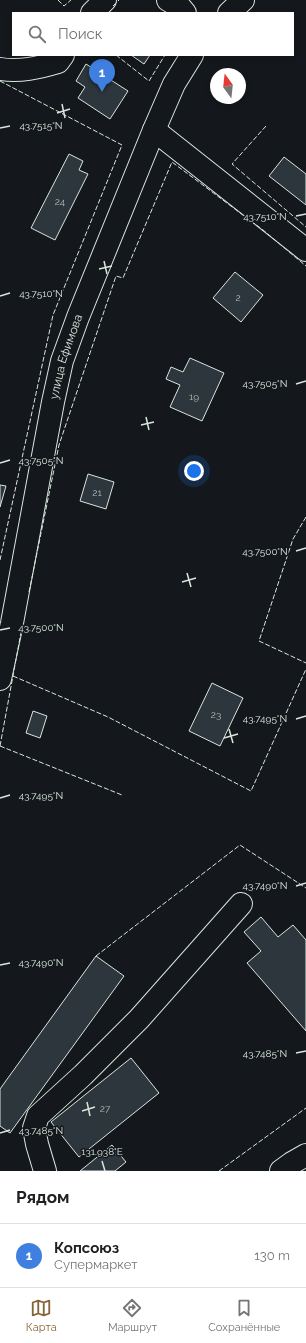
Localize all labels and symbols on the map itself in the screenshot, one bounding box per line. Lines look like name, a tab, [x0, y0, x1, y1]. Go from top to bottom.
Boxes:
pin: 1	[89, 59, 115, 92]
north arrow	[210, 68, 246, 104]
text: 43.7515°N	[19, 120, 63, 131]
house number: 24	[55, 196, 66, 207]
text: 43.7510°N	[243, 211, 287, 222]
text: 43.7510°N	[19, 288, 63, 299]
house number: 2	[235, 292, 241, 303]
street label: улица Ефимова	[47, 312, 85, 401]
text: 43.7505°N	[242, 378, 288, 389]
house number: 19	[189, 391, 199, 402]
text: 43.7505°N	[18, 455, 64, 466]
your location	[184, 461, 204, 481]
house number: 21	[92, 487, 102, 498]
text: 43.7500°N	[242, 546, 288, 557]
text: 43.7500°N	[18, 622, 64, 633]
house number: 23	[211, 709, 221, 720]
text: 43.7495°N	[243, 713, 287, 724]
text: 43.7495°N	[19, 790, 63, 801]
text: 43.7490°N	[243, 880, 287, 891]
text: 43.7490°N	[19, 957, 63, 968]
text: 43.7485°N	[243, 1048, 287, 1059]
house number: 27	[100, 1103, 111, 1114]
text: 43.7485°N	[19, 1125, 63, 1136]
text: 131.938°E	[81, 1146, 123, 1157]

